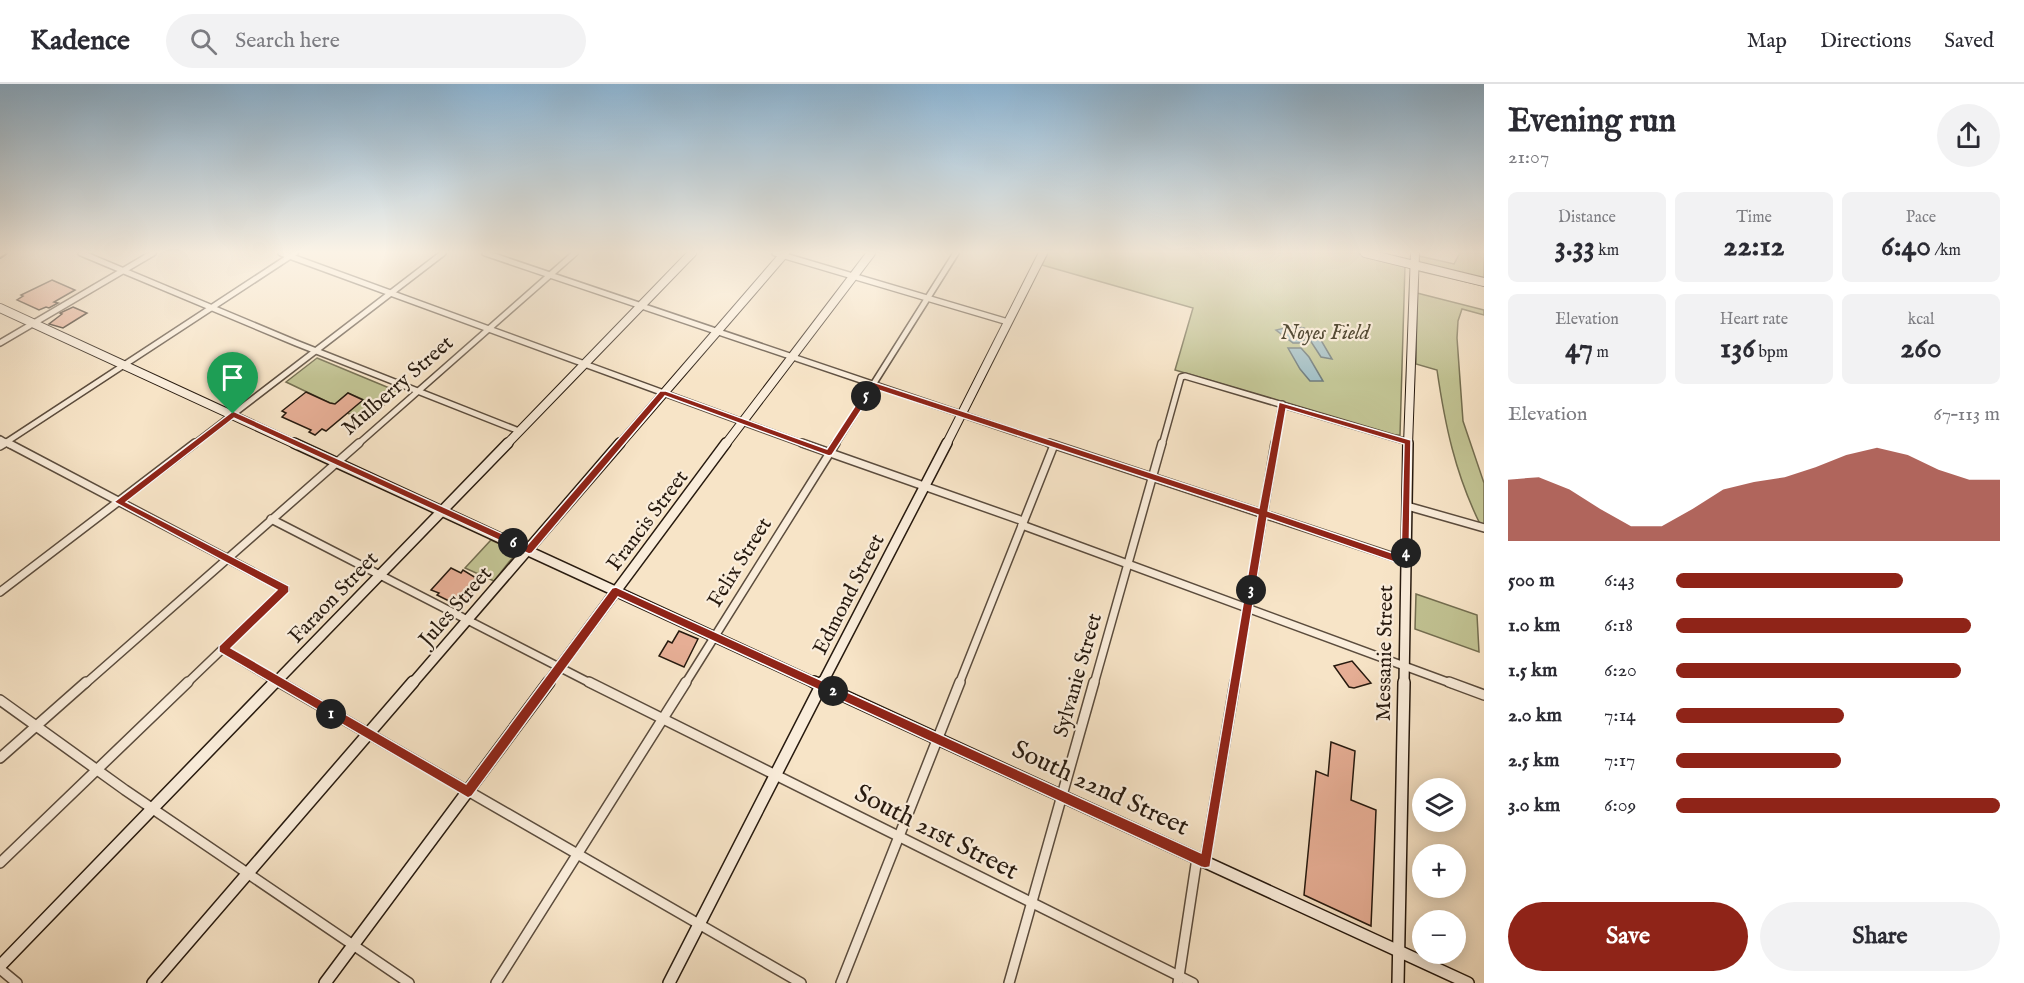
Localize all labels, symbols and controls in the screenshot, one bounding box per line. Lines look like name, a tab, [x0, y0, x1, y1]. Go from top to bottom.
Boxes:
search box	[166, 14, 586, 68]
text: Kadence	[30, 24, 130, 59]
icon: search	[187, 25, 220, 58]
text: Search here	[235, 27, 340, 55]
text: Map	[1747, 28, 1787, 55]
text: Directions	[1820, 28, 1911, 55]
text: Saved	[1944, 28, 1994, 55]
text: Evening run	[1508, 101, 1676, 143]
button: share	[1937, 104, 2000, 167]
text: 21:07	[1508, 145, 1549, 170]
text: Distance	[1558, 208, 1616, 228]
text: Time	[1736, 208, 1772, 228]
text: Pace	[1906, 208, 1936, 228]
text: 3.33	[1555, 228, 1595, 266]
text: 22:12	[1723, 228, 1785, 266]
text: 6:40	[1881, 228, 1931, 266]
text: km	[1595, 241, 1619, 261]
text: /km	[1931, 241, 1961, 261]
text: Elevation	[1555, 310, 1619, 330]
text: Heart rate	[1720, 310, 1788, 330]
text: kcal	[1908, 310, 1934, 330]
park label: Noyes Field	[1280, 320, 1372, 347]
street label: Mulberry Street	[336, 330, 459, 442]
text: 47	[1565, 330, 1593, 368]
text: 136	[1720, 330, 1755, 368]
text: 260	[1900, 330, 1942, 368]
text: m	[1593, 343, 1609, 363]
text: bpm	[1755, 343, 1788, 363]
pin	[207, 352, 258, 414]
icon: arrive	[216, 361, 249, 394]
pin: 5	[851, 381, 881, 411]
text: 5	[863, 386, 869, 406]
text: Elevation	[1508, 402, 1587, 427]
text: 67–113 m	[1933, 402, 2000, 427]
street label: Francis Street	[601, 465, 695, 577]
street label: Felix Street	[702, 513, 779, 613]
pin: 6	[498, 528, 528, 558]
street label: Edmond Street	[807, 530, 891, 660]
text: 6	[510, 533, 516, 553]
pin: 4	[1391, 538, 1421, 568]
text: 4	[1402, 543, 1410, 563]
street label: Faraon Street	[283, 546, 385, 650]
street label: Jules Street	[412, 561, 499, 654]
text: 500 m	[1508, 568, 1555, 593]
text: 6:43	[1604, 568, 1635, 593]
pin: 3	[1236, 575, 1266, 605]
text: 3	[1248, 580, 1254, 600]
street label: Messanie Street	[1371, 585, 1400, 721]
street label: Sylvanie Street	[1048, 610, 1109, 740]
text: 1.0 km	[1508, 613, 1560, 638]
text: 6:18	[1604, 613, 1633, 638]
text: 1.5 km	[1508, 658, 1558, 683]
text: 6:20	[1604, 658, 1637, 683]
pin: 2	[818, 676, 848, 706]
text: 2	[829, 681, 837, 701]
pin: 1	[316, 699, 346, 729]
text: 2.0 km	[1508, 703, 1562, 728]
text: 7:14	[1604, 703, 1636, 728]
text: 1	[328, 704, 334, 724]
street label: South 22nd Street	[1007, 733, 1194, 844]
text: 2.5 km	[1508, 748, 1559, 773]
text: 7:17	[1604, 748, 1635, 773]
street label: South 21st Street	[849, 777, 1024, 888]
map controls	[1412, 778, 1466, 964]
button: layers	[1412, 778, 1466, 832]
text: 3.0 km	[1508, 793, 1560, 818]
text: 6:09	[1604, 793, 1636, 818]
button: +	[1412, 844, 1466, 898]
button: Save	[1508, 902, 1748, 971]
button: Share	[1760, 902, 2000, 971]
button: −	[1412, 910, 1466, 964]

